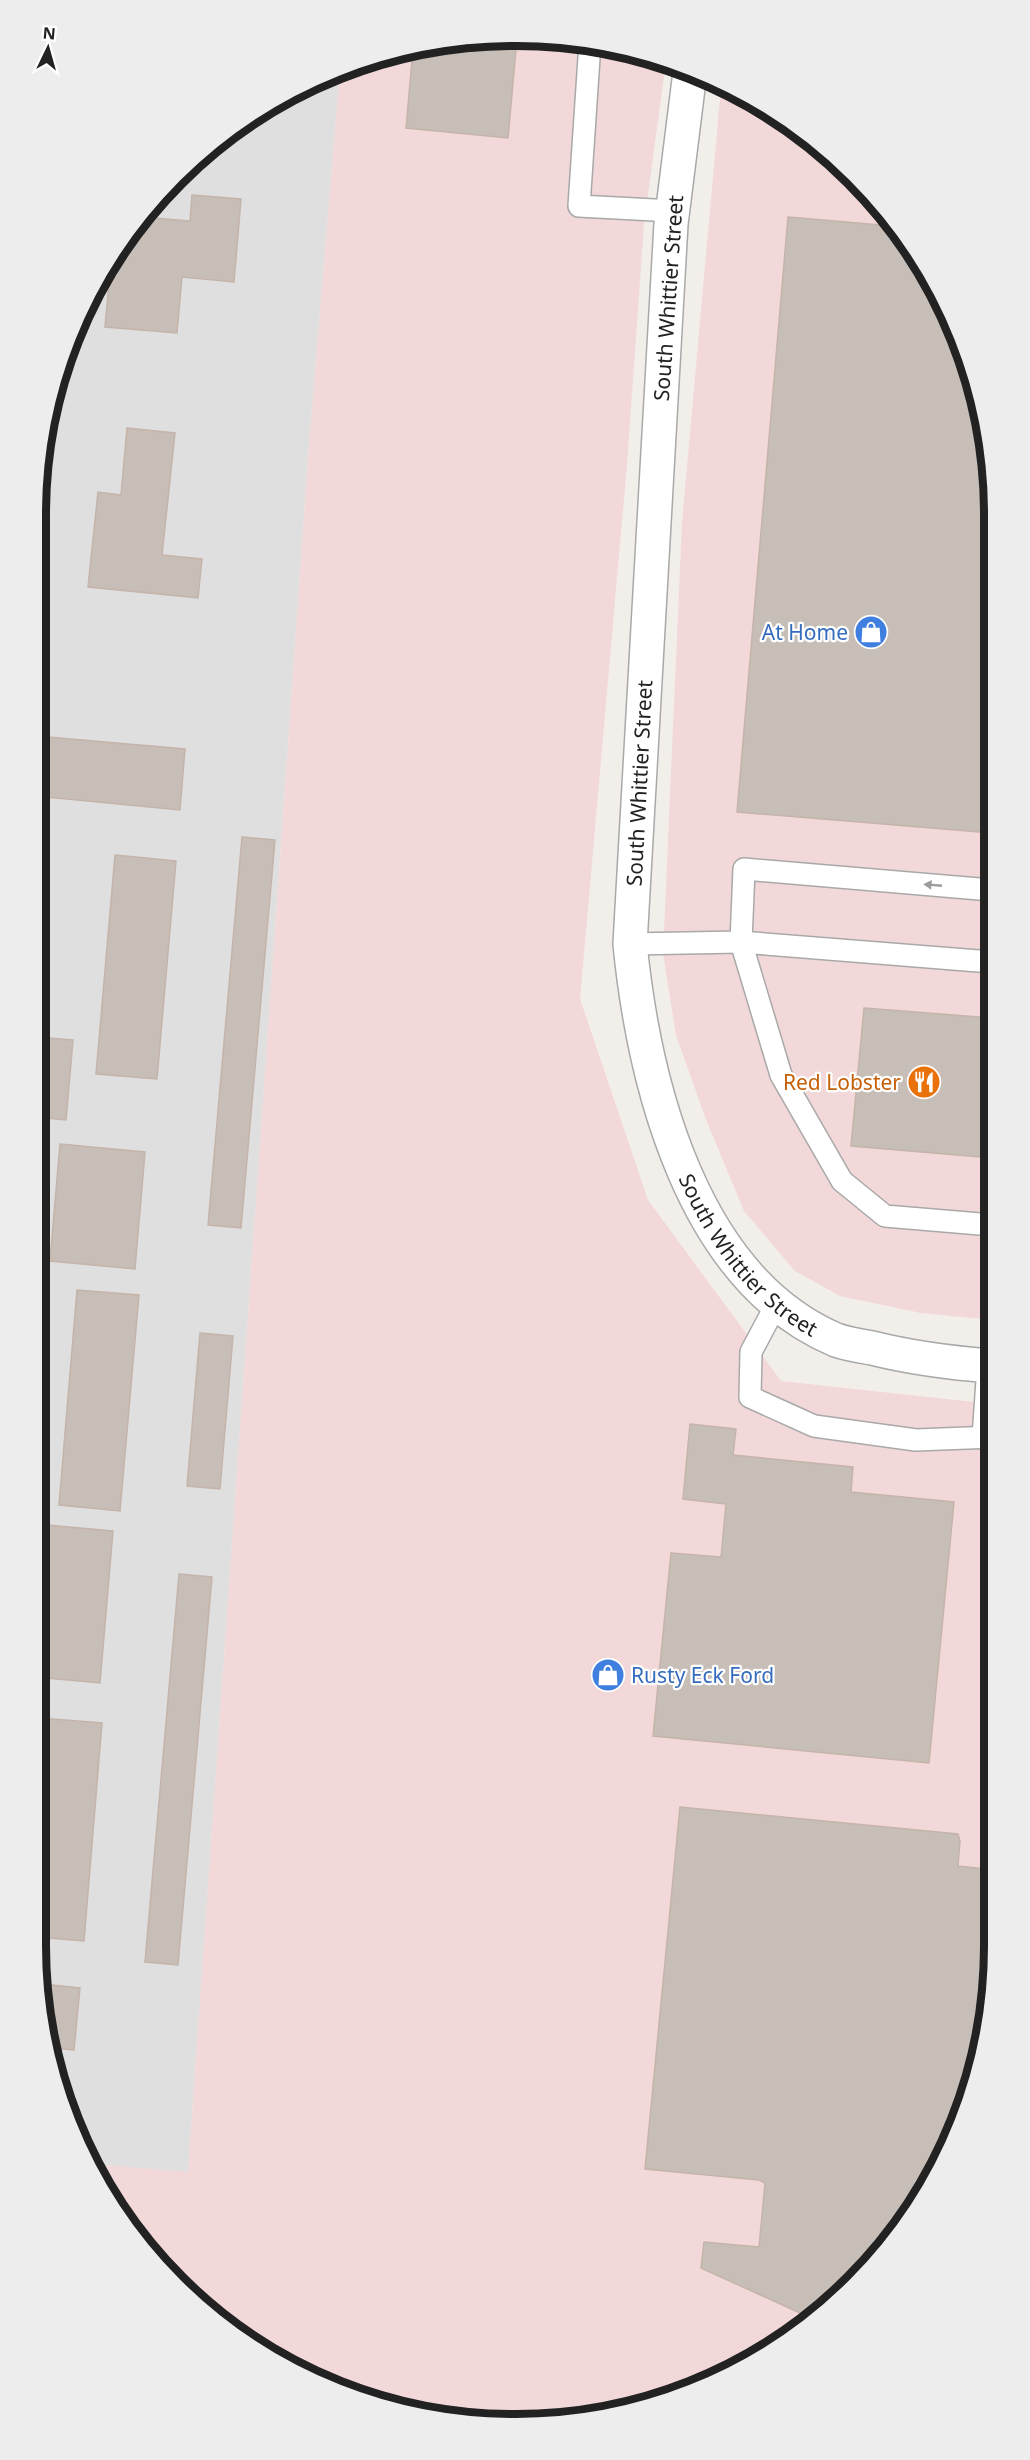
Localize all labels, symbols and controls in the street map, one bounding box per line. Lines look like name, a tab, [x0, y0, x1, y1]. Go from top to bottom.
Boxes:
north arrow	[18, 18, 78, 78]
text: N	[42, 22, 57, 45]
street label: South Whittier Street	[647, 194, 689, 402]
shop icon: At Home	[853, 614, 889, 650]
place label: At Home	[762, 618, 848, 646]
street label: South Whittier Street	[620, 679, 658, 887]
one-way arrow	[923, 880, 942, 890]
restaurant icon: Red Lobster	[906, 1064, 942, 1100]
place label: Red Lobster	[783, 1068, 901, 1096]
street label: South Whittier Street	[673, 1169, 823, 1343]
shop icon: Rusty Eck Ford	[590, 1657, 626, 1693]
place label: Rusty Eck Ford	[631, 1661, 774, 1689]

